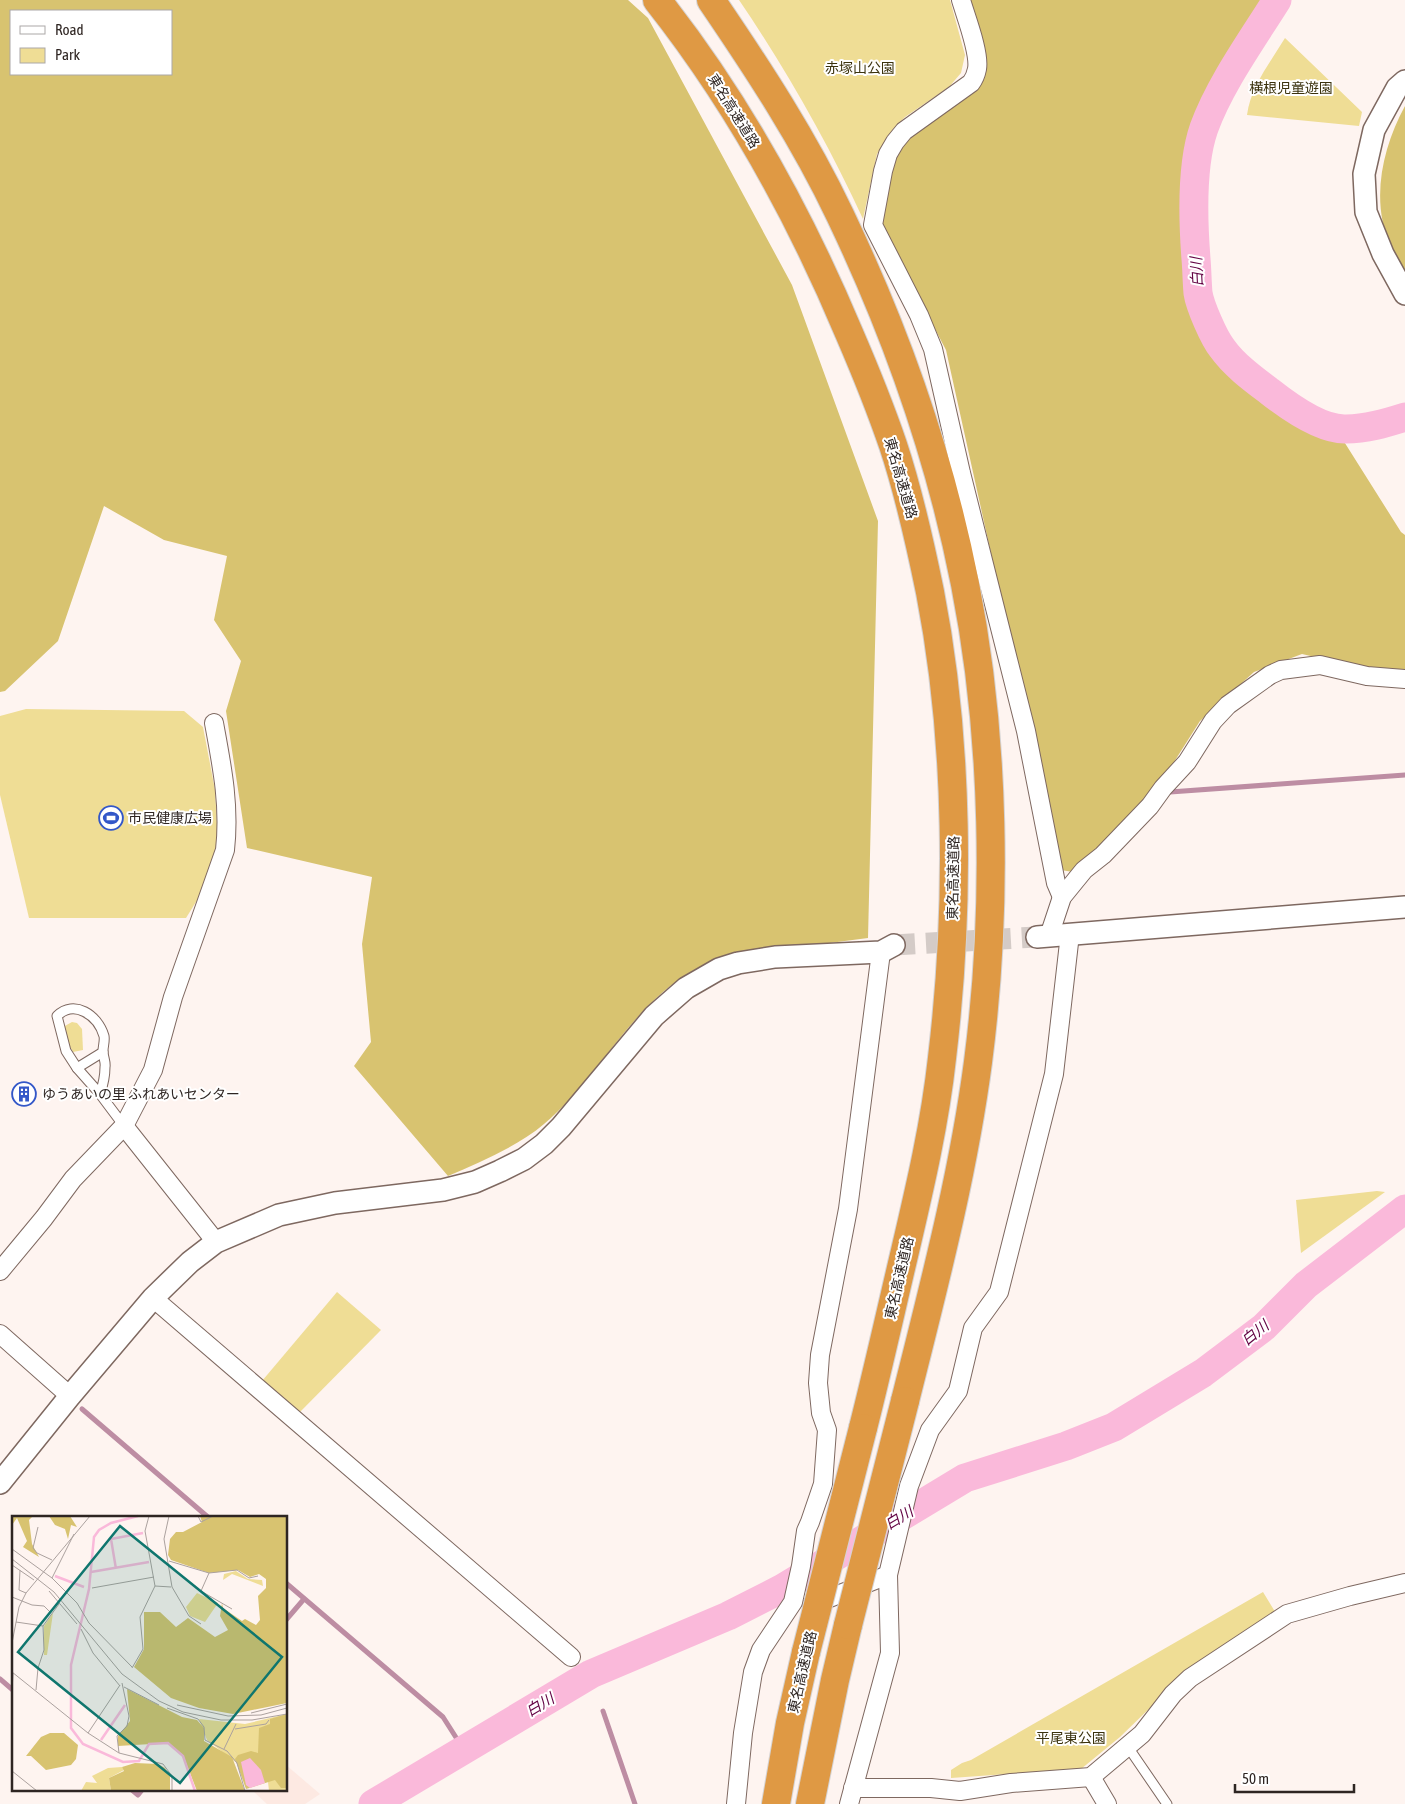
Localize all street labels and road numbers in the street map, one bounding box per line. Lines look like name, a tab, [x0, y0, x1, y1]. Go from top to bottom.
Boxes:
street label: 東名高速道路	[705, 71, 763, 151]
street label: 東名高速道路	[882, 435, 920, 521]
street label: 東名高速道路	[944, 836, 962, 920]
street label: 東名高速道路	[882, 1235, 916, 1321]
street label: 東名高速道路	[785, 1629, 819, 1715]

